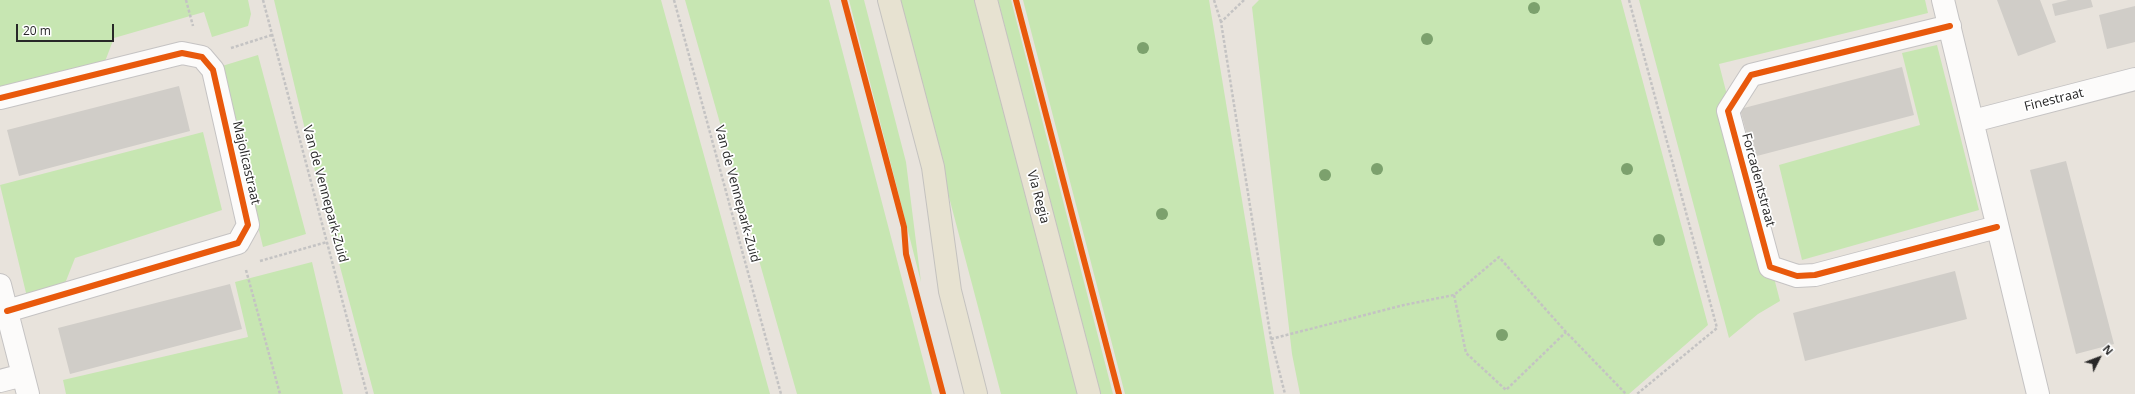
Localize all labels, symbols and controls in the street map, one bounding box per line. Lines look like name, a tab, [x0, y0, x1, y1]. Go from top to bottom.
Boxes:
scale bar	[18, 16, 116, 42]
text: 20 m	[23, 22, 51, 39]
street label: Finestraat	[2023, 85, 2085, 115]
street label: Majolicastraat	[229, 120, 263, 206]
street label: Van de Vennepark-Zuid	[299, 124, 351, 264]
street label: Van de Vennepark-Zuid	[711, 124, 763, 264]
street label: Forcadentstraat	[1738, 131, 1778, 229]
street label: Via Regia	[1023, 169, 1053, 225]
north arrow	[2079, 338, 2119, 378]
text: N	[2100, 341, 2117, 358]

